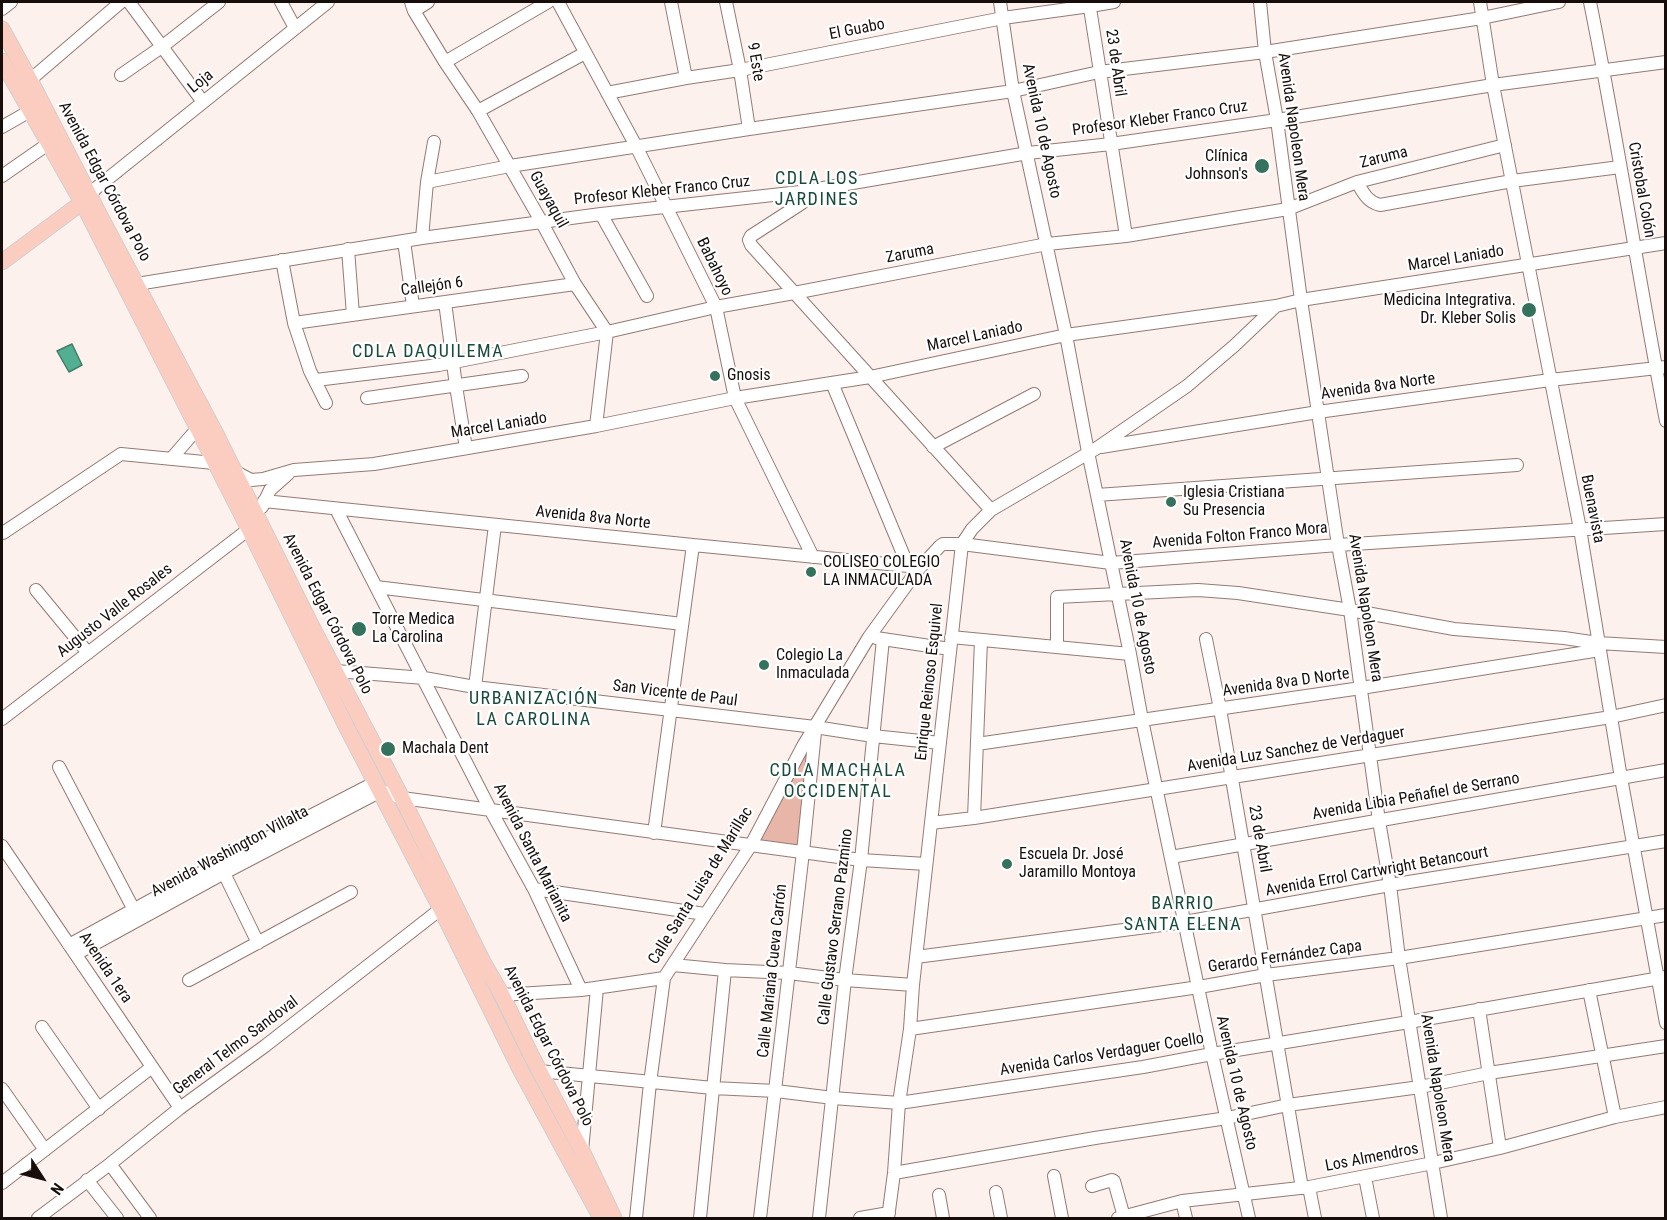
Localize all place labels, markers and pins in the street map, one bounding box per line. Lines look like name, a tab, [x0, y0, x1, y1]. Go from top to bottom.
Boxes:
place label: Clínica Johnson's	[1185, 147, 1248, 185]
marker: Clínica Johnson's	[1253, 157, 1271, 175]
place label: Medicina Integrativa. Dr. Kleber Solis	[1384, 291, 1516, 329]
marker: Medicina Integrativa. Dr. Kleber Solis	[1520, 301, 1538, 319]
place label: Gnosis	[727, 366, 771, 386]
marker: Gnosis	[708, 369, 722, 383]
place label: Iglesia Cristiana Su Presencia	[1183, 483, 1285, 521]
marker: Iglesia Cristiana Su Presencia	[1164, 495, 1178, 509]
place label: COLISEO COLEGIO LA INMACULADA	[823, 553, 940, 591]
marker: COLISEO COLEGIO LA INMACULADA	[804, 565, 818, 579]
place label: Torre Medica La Carolina	[372, 610, 455, 648]
marker: Torre Medica La Carolina	[350, 620, 368, 638]
place label: Colegio La Inmaculada	[776, 646, 850, 684]
marker: Colegio La Inmaculada	[757, 658, 771, 672]
place label: Machala Dent	[402, 739, 489, 759]
marker: Machala Dent	[379, 740, 397, 758]
place label: Escuela Dr. José Jaramillo Montoya	[1019, 845, 1136, 883]
marker: Escuela Dr. José Jaramillo Montoya	[1000, 857, 1014, 871]

